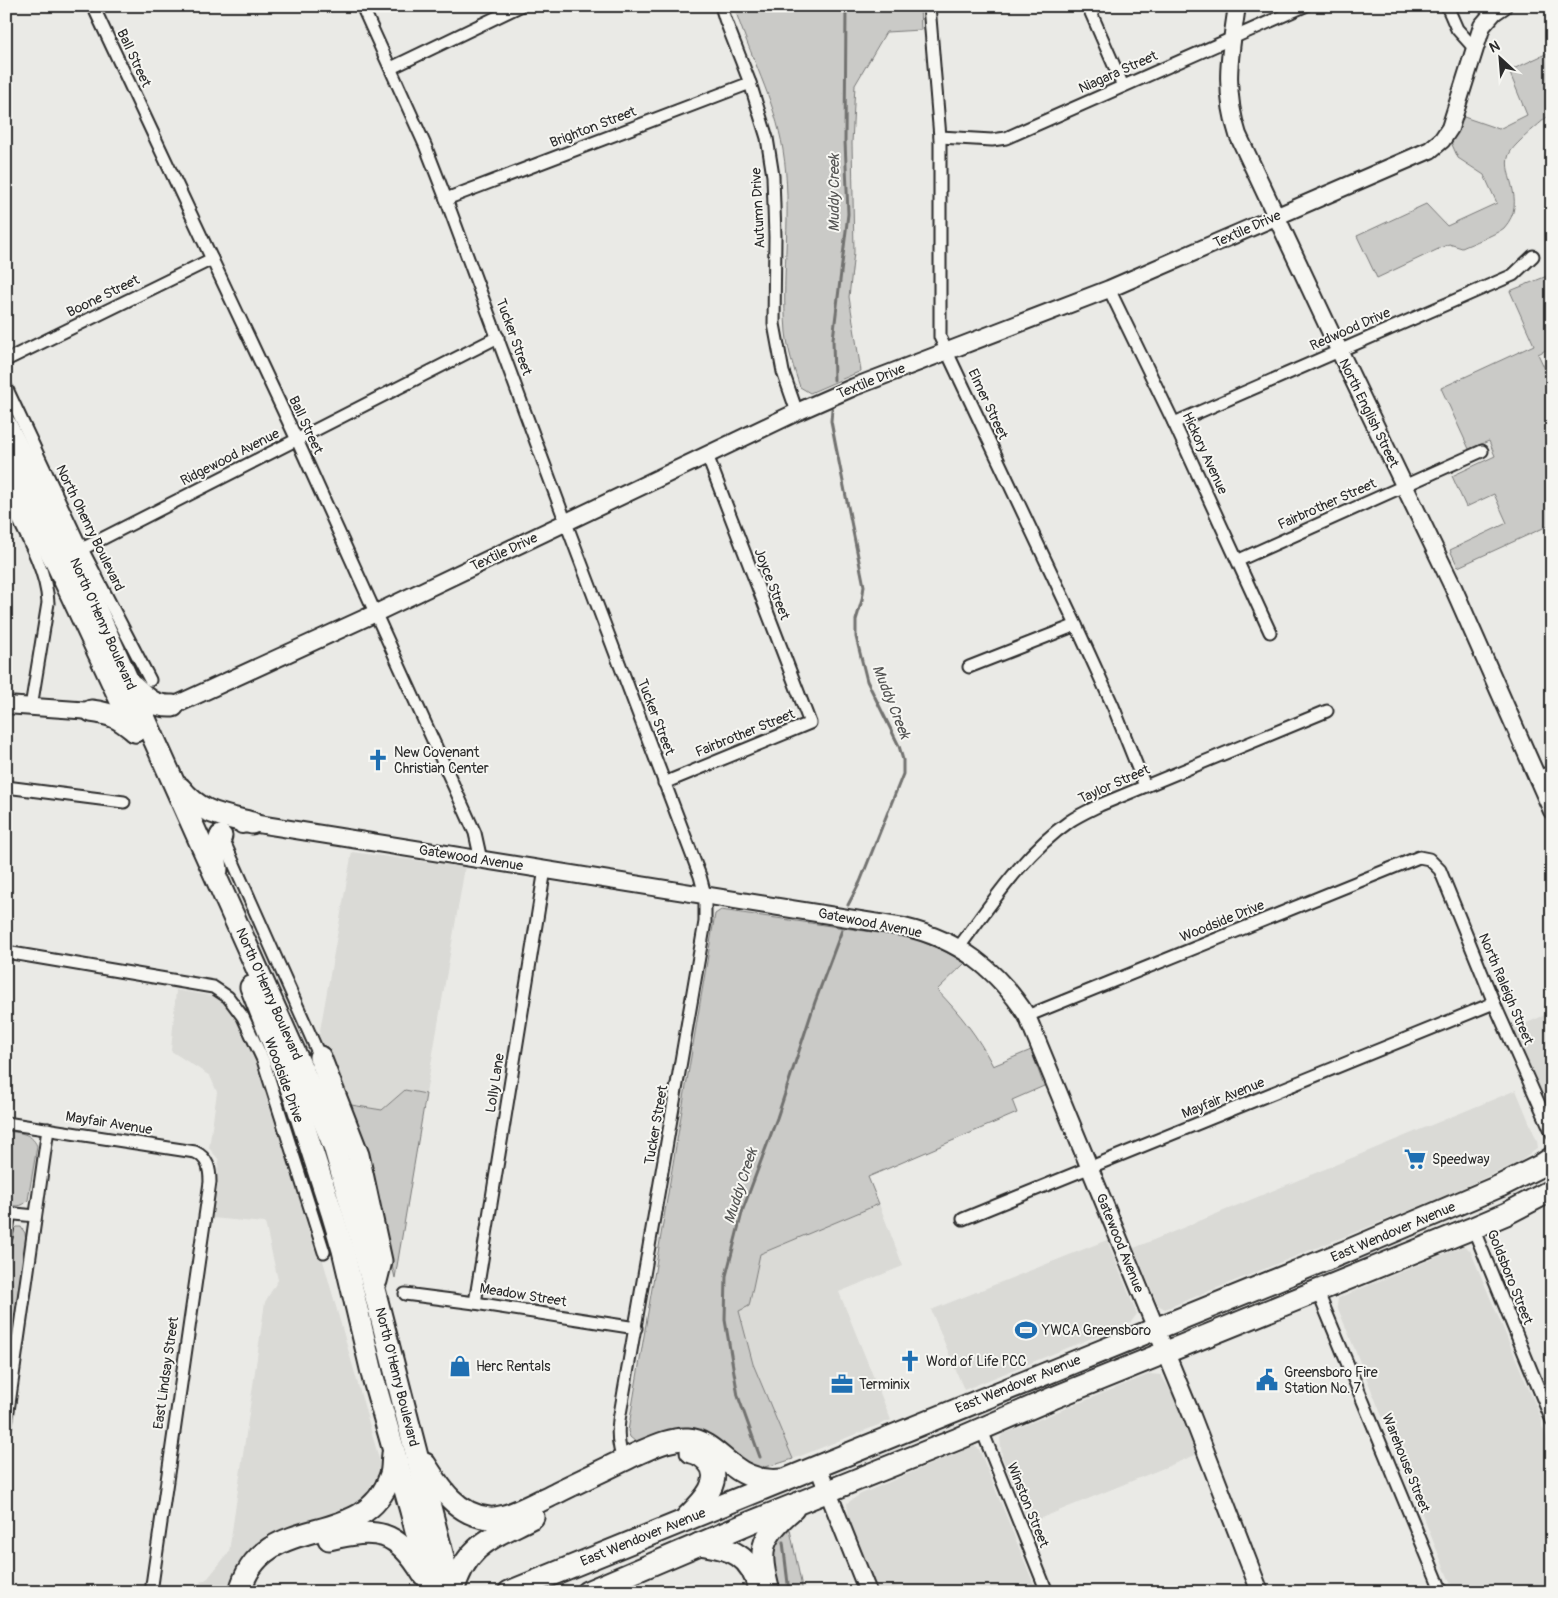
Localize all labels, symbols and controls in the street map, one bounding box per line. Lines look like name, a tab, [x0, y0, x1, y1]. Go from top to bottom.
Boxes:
street label: Ball Street	[113, 26, 155, 90]
north arrow	[1476, 32, 1526, 82]
text: N	[1487, 37, 1503, 56]
street label: Niagara Street	[1076, 47, 1160, 97]
street label: Brighton Street	[547, 103, 639, 151]
water label: Muddy Creek	[825, 152, 844, 232]
street label: Autumn Drive	[747, 167, 769, 249]
street label: Textile Drive	[1211, 207, 1283, 251]
street label: Boone Street	[64, 271, 142, 321]
street label: Tucker Street	[492, 296, 536, 378]
street label: Redwood Drive	[1307, 304, 1393, 354]
street label: North English Street	[1335, 356, 1403, 471]
street label: Textile Drive	[834, 360, 908, 402]
street label: Elmer Street	[964, 366, 1012, 442]
street label: Ball Street	[285, 393, 327, 457]
street label: Hickory Avenue	[1179, 409, 1232, 497]
street label: Ridgewood Avenue	[178, 425, 282, 489]
street label: North Ohenry Boulevard	[52, 462, 128, 594]
street label: Fairbrother Street	[1275, 475, 1379, 533]
street label: Textile Drive	[468, 529, 540, 575]
street label: Joyce Street	[751, 546, 794, 622]
street label: North O'Henry Boulevard	[66, 555, 140, 693]
water label: Muddy Creek	[868, 662, 915, 743]
street label: Tucker Street	[634, 676, 678, 758]
street label: Fairbrother Street	[693, 705, 798, 761]
place label: New Covenant Christian Center	[394, 744, 489, 777]
church icon: New Covenant Christian Center	[365, 747, 391, 773]
street label: Taylor Street	[1076, 761, 1153, 807]
street label: Gatewood Avenue	[418, 841, 524, 875]
street label: Woodside Drive	[1177, 896, 1267, 946]
street label: Gatewood Avenue	[817, 905, 923, 941]
street label: North O'Henry Boulevard	[232, 925, 306, 1063]
street label: North Raleigh Street	[1475, 931, 1537, 1048]
street label: Woodside Drive	[261, 1035, 307, 1125]
street label: Lolly Lane	[482, 1052, 508, 1114]
street label: Mayfair Avenue	[1179, 1074, 1267, 1122]
street label: Tucker Street	[641, 1084, 671, 1166]
street label: Mayfair Avenue	[64, 1108, 154, 1138]
water label: Muddy Creek	[720, 1144, 763, 1226]
supermarket icon: Speedway	[1402, 1146, 1428, 1172]
place label: Speedway	[1432, 1151, 1489, 1168]
street label: Gatewood Avenue	[1092, 1191, 1148, 1295]
street label: East Wendover Avenue	[1328, 1198, 1458, 1266]
street label: Goldsboro Street	[1483, 1227, 1537, 1327]
street label: Meadow Street	[478, 1280, 568, 1310]
street label: North O'Henry Boulevard	[371, 1306, 423, 1448]
street label: East Lindsay Street	[150, 1315, 182, 1430]
sports icon: YWCA Greensboro	[1013, 1317, 1039, 1343]
place label: YWCA Greensboro	[1041, 1322, 1151, 1339]
church icon: Word of Life PCC	[897, 1348, 923, 1374]
street label: East Wendover Avenue	[953, 1351, 1083, 1417]
shop icon: Herc Rentals	[447, 1353, 473, 1379]
place label: Word of Life PCC	[926, 1353, 1027, 1370]
place label: Herc Rentals	[476, 1358, 551, 1375]
place label: Greensboro Fire Station No. 7	[1284, 1364, 1378, 1397]
public building icon: Greensboro Fire Station No. 7	[1254, 1367, 1280, 1393]
office icon: Terminix	[829, 1371, 855, 1397]
place label: Terminix	[859, 1376, 910, 1393]
street label: Warehouse Street	[1378, 1411, 1434, 1515]
street label: Winston Street	[1003, 1460, 1053, 1550]
street label: East Wendover Avenue	[578, 1504, 708, 1570]

